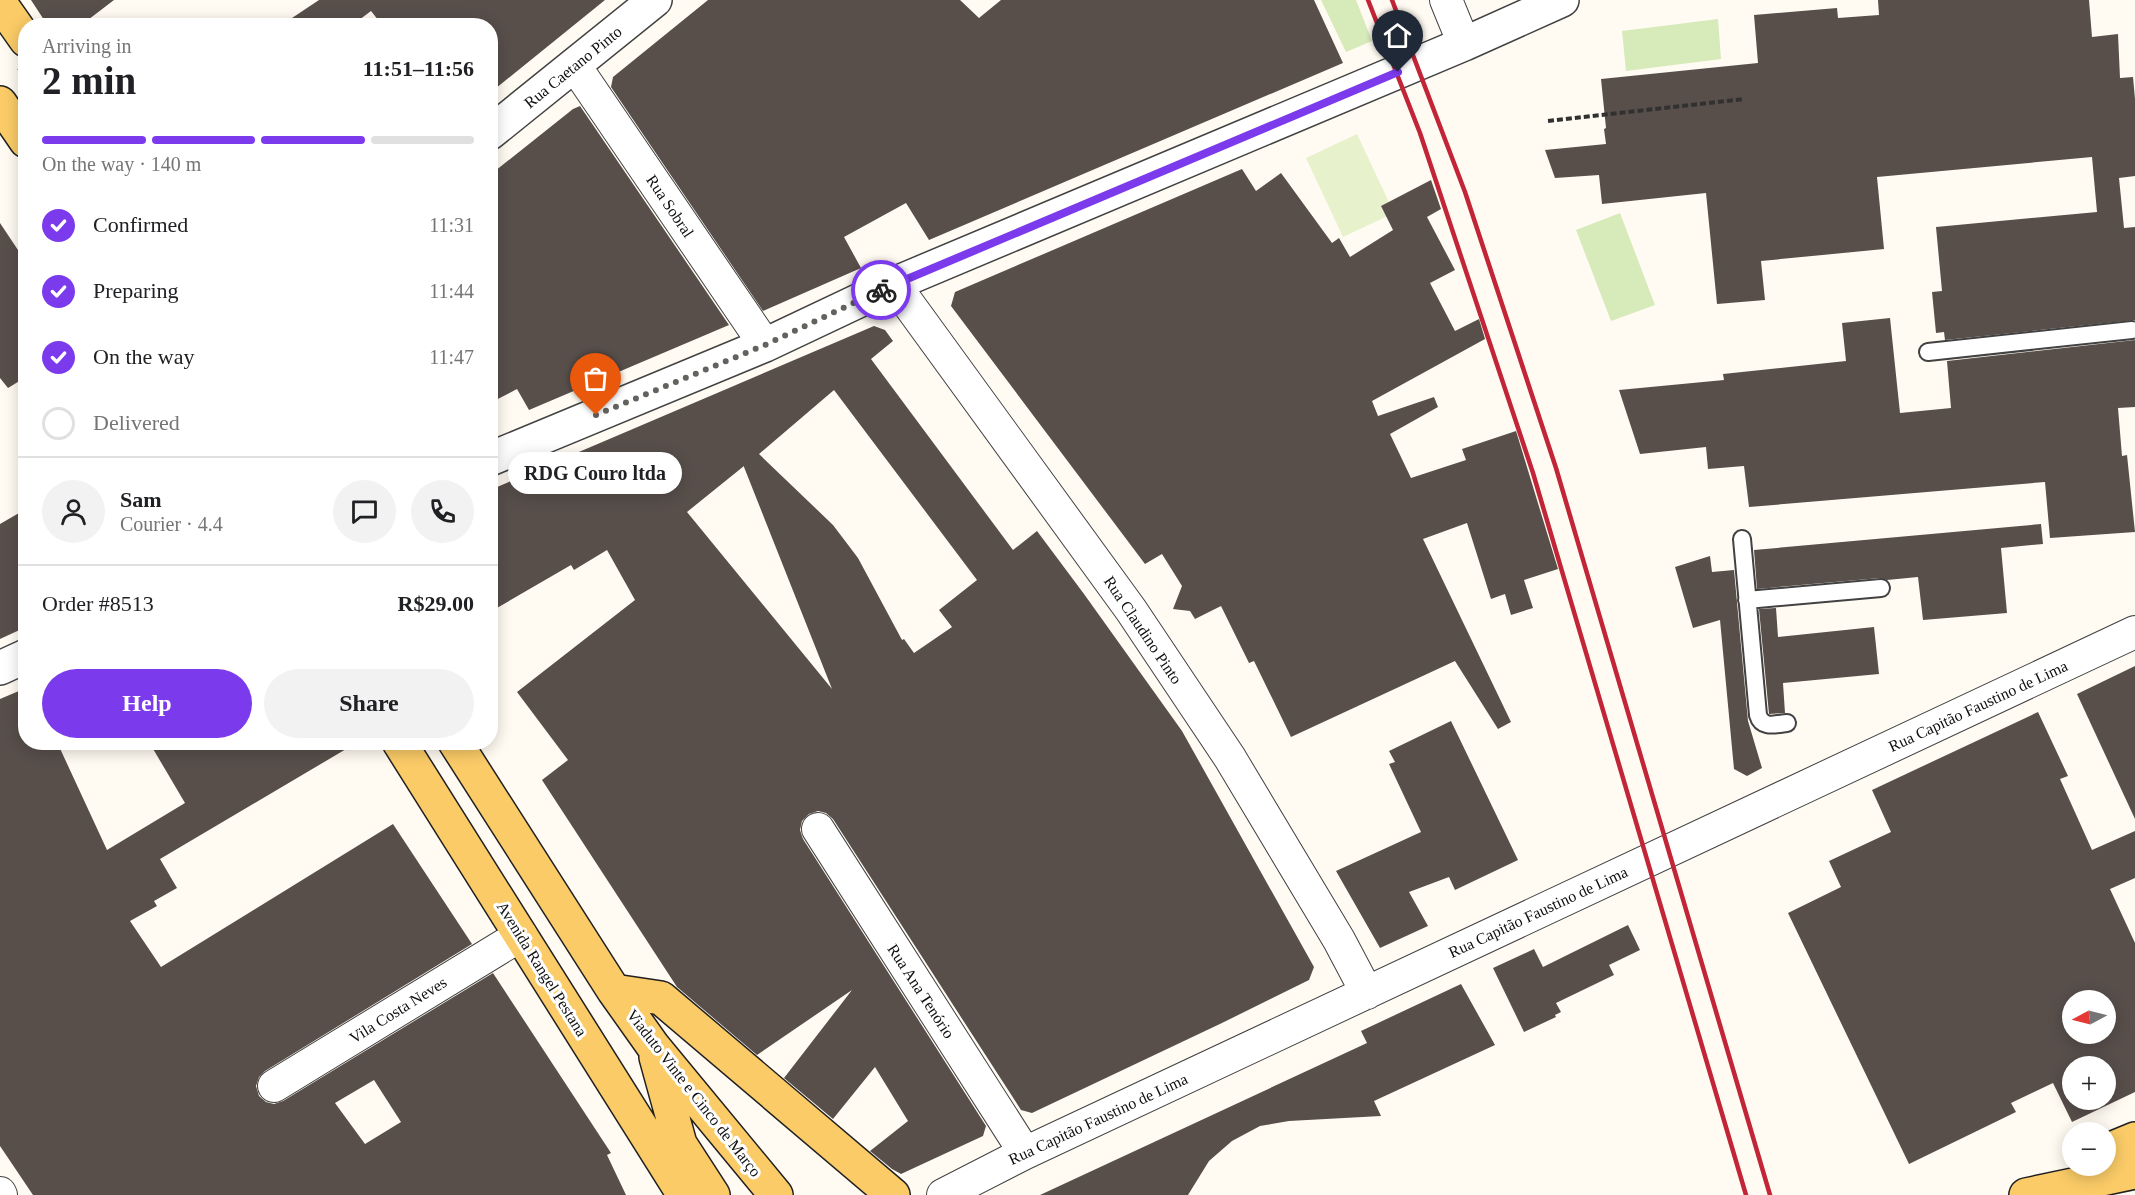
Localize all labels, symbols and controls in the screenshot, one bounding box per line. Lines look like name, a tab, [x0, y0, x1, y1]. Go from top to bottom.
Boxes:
pin	[1372, 10, 1423, 72]
icon: home	[1381, 19, 1414, 52]
street label: Rua Caetano Pinto	[521, 23, 625, 111]
text: Arriving in	[42, 35, 131, 57]
text: 11:51–11:56	[363, 56, 474, 81]
text: 2 min	[42, 59, 136, 102]
text: On the way · 140 m	[42, 153, 201, 175]
street label: Rua Sobral	[643, 172, 697, 241]
icon: check	[42, 209, 75, 242]
text: Confirmed	[93, 212, 188, 237]
text: 11:31	[429, 214, 474, 236]
courier	[851, 260, 911, 320]
icon: bike	[865, 274, 898, 307]
icon: check	[42, 275, 75, 308]
text: Preparing	[93, 278, 179, 303]
text: 11:44	[429, 280, 474, 302]
icon: check	[42, 341, 75, 374]
text: On the way	[93, 344, 194, 369]
text: 11:47	[429, 346, 474, 368]
pin	[570, 353, 621, 415]
icon: bag	[579, 362, 612, 395]
text: Delivered	[93, 410, 180, 435]
callout: RDG Couro ltda	[509, 451, 683, 493]
text: RDG Couro ltda	[524, 462, 666, 484]
button: person	[42, 480, 105, 543]
button: chat	[333, 480, 396, 543]
button: phone	[411, 480, 474, 543]
text: Sam	[120, 487, 162, 512]
text: Courier · 4.4	[120, 513, 223, 535]
street label: Rua Claudino Pinto	[1101, 573, 1185, 687]
text: Order #8513	[42, 591, 154, 616]
text: R$29.00	[398, 591, 474, 616]
street label: Rua Capitão Faustino de Lima	[1886, 657, 2071, 756]
button: Help	[42, 669, 252, 738]
button: Share	[264, 669, 474, 738]
street label: Rua Capitão Faustino de Lima	[1446, 863, 1631, 962]
street label: Avenida Rangel Pestana	[493, 899, 590, 1040]
street label: Rua Ana Tenório	[884, 941, 958, 1041]
street label: Vila Costa Neves	[346, 973, 450, 1047]
north arrow	[2062, 990, 2116, 1044]
map controls	[2062, 990, 2116, 1176]
street label: Viaduto Vinte e Cinco de Março	[623, 1006, 764, 1180]
button: +	[2062, 1056, 2116, 1110]
street label: Rua Capitão Faustino de Lima	[1006, 1070, 1191, 1169]
button: −	[2062, 1122, 2116, 1176]

